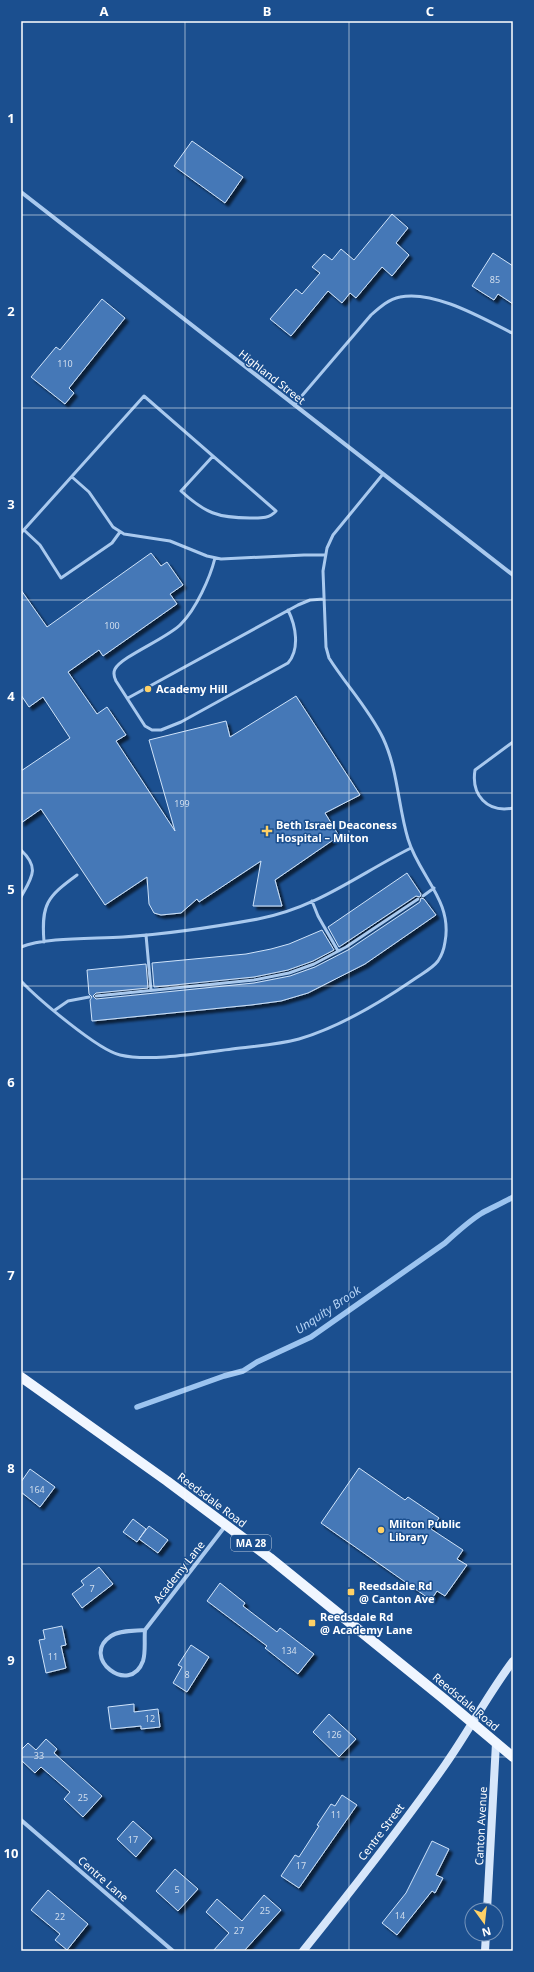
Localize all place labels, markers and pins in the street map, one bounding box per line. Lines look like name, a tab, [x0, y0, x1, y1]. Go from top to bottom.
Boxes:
place label: Academy Hill	[156, 681, 228, 696]
marker: Academy Hill	[143, 684, 153, 694]
place label: Beth Israel Deaconess Hospital – Milton	[276, 817, 397, 845]
marker: Beth Israel Deaconess Hospital – Milton	[261, 825, 273, 837]
place label: Milton Public Library	[389, 1516, 461, 1544]
marker: Milton Public Library	[376, 1525, 386, 1535]
place label: Reedsdale Rd @ Canton Ave	[359, 1578, 435, 1606]
marker: Reedsdale Rd @ Canton Ave	[346, 1587, 356, 1597]
place label: Reedsdale Rd @ Academy Lane	[320, 1609, 413, 1637]
marker: Reedsdale Rd @ Academy Lane	[307, 1618, 317, 1628]

